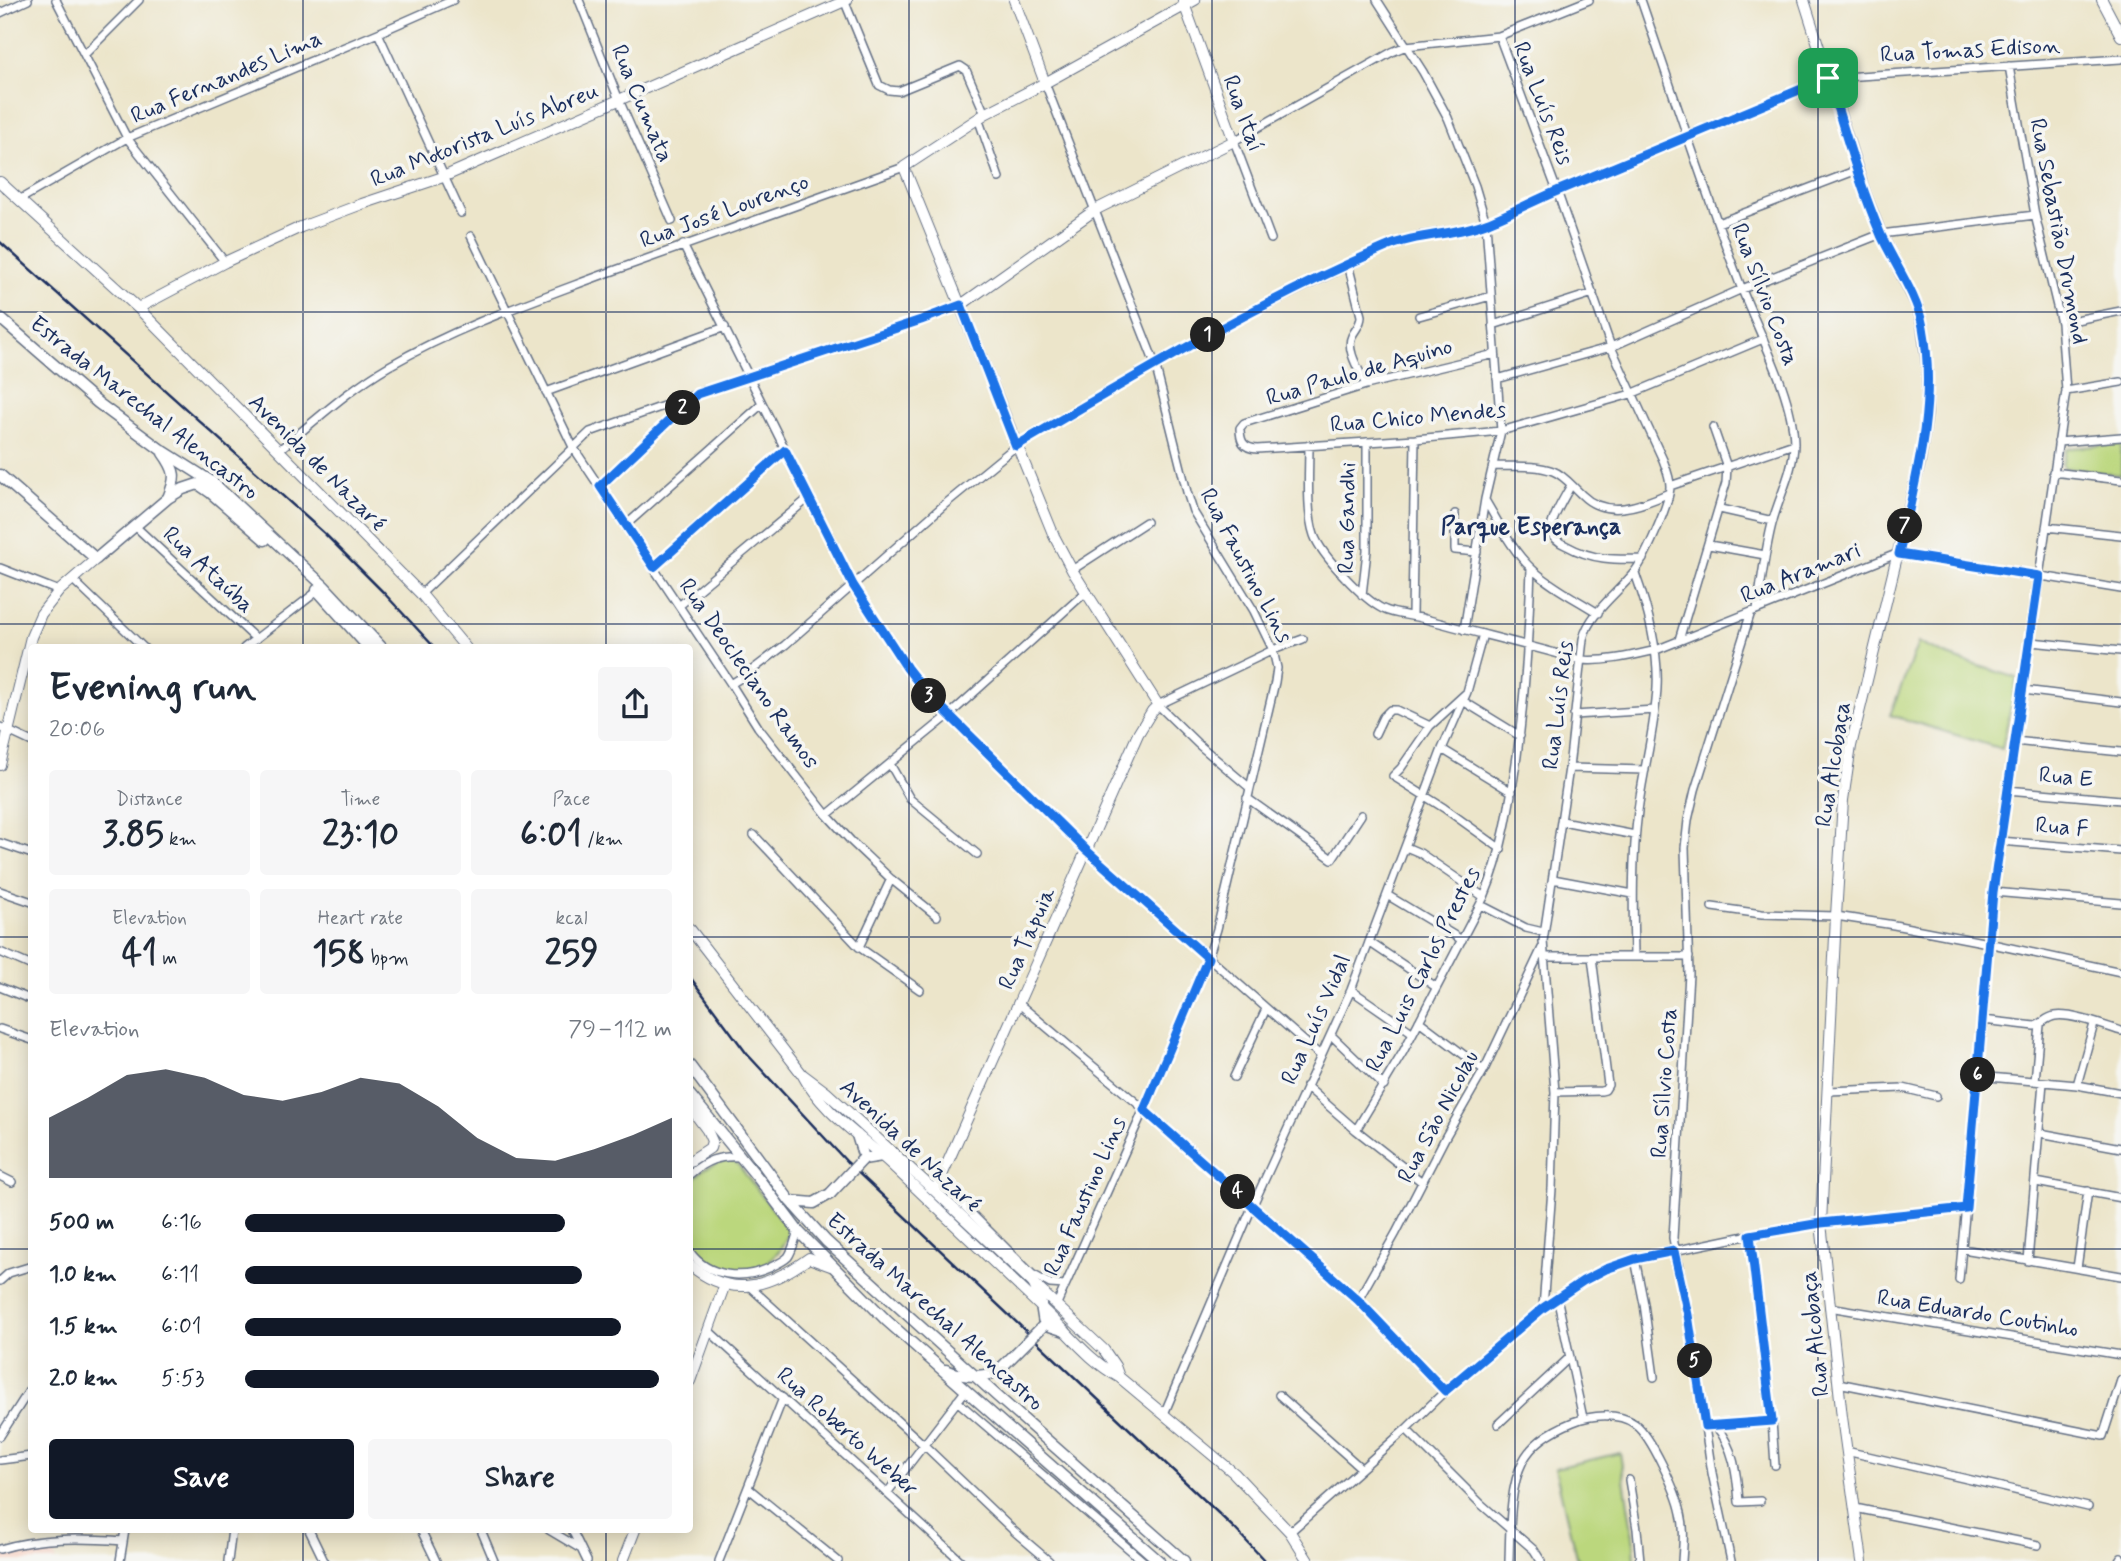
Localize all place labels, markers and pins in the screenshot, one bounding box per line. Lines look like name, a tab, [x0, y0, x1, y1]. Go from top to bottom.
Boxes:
pin	[1798, 48, 1858, 108]
pin: 1	[1190, 318, 1226, 352]
pin: 2	[666, 390, 700, 426]
pin: 7	[1888, 508, 1923, 544]
pin: 3	[912, 678, 946, 714]
pin: 6	[1960, 1058, 1996, 1092]
pin: 4	[1220, 1174, 1256, 1210]
pin: 5	[1678, 1344, 1712, 1378]

